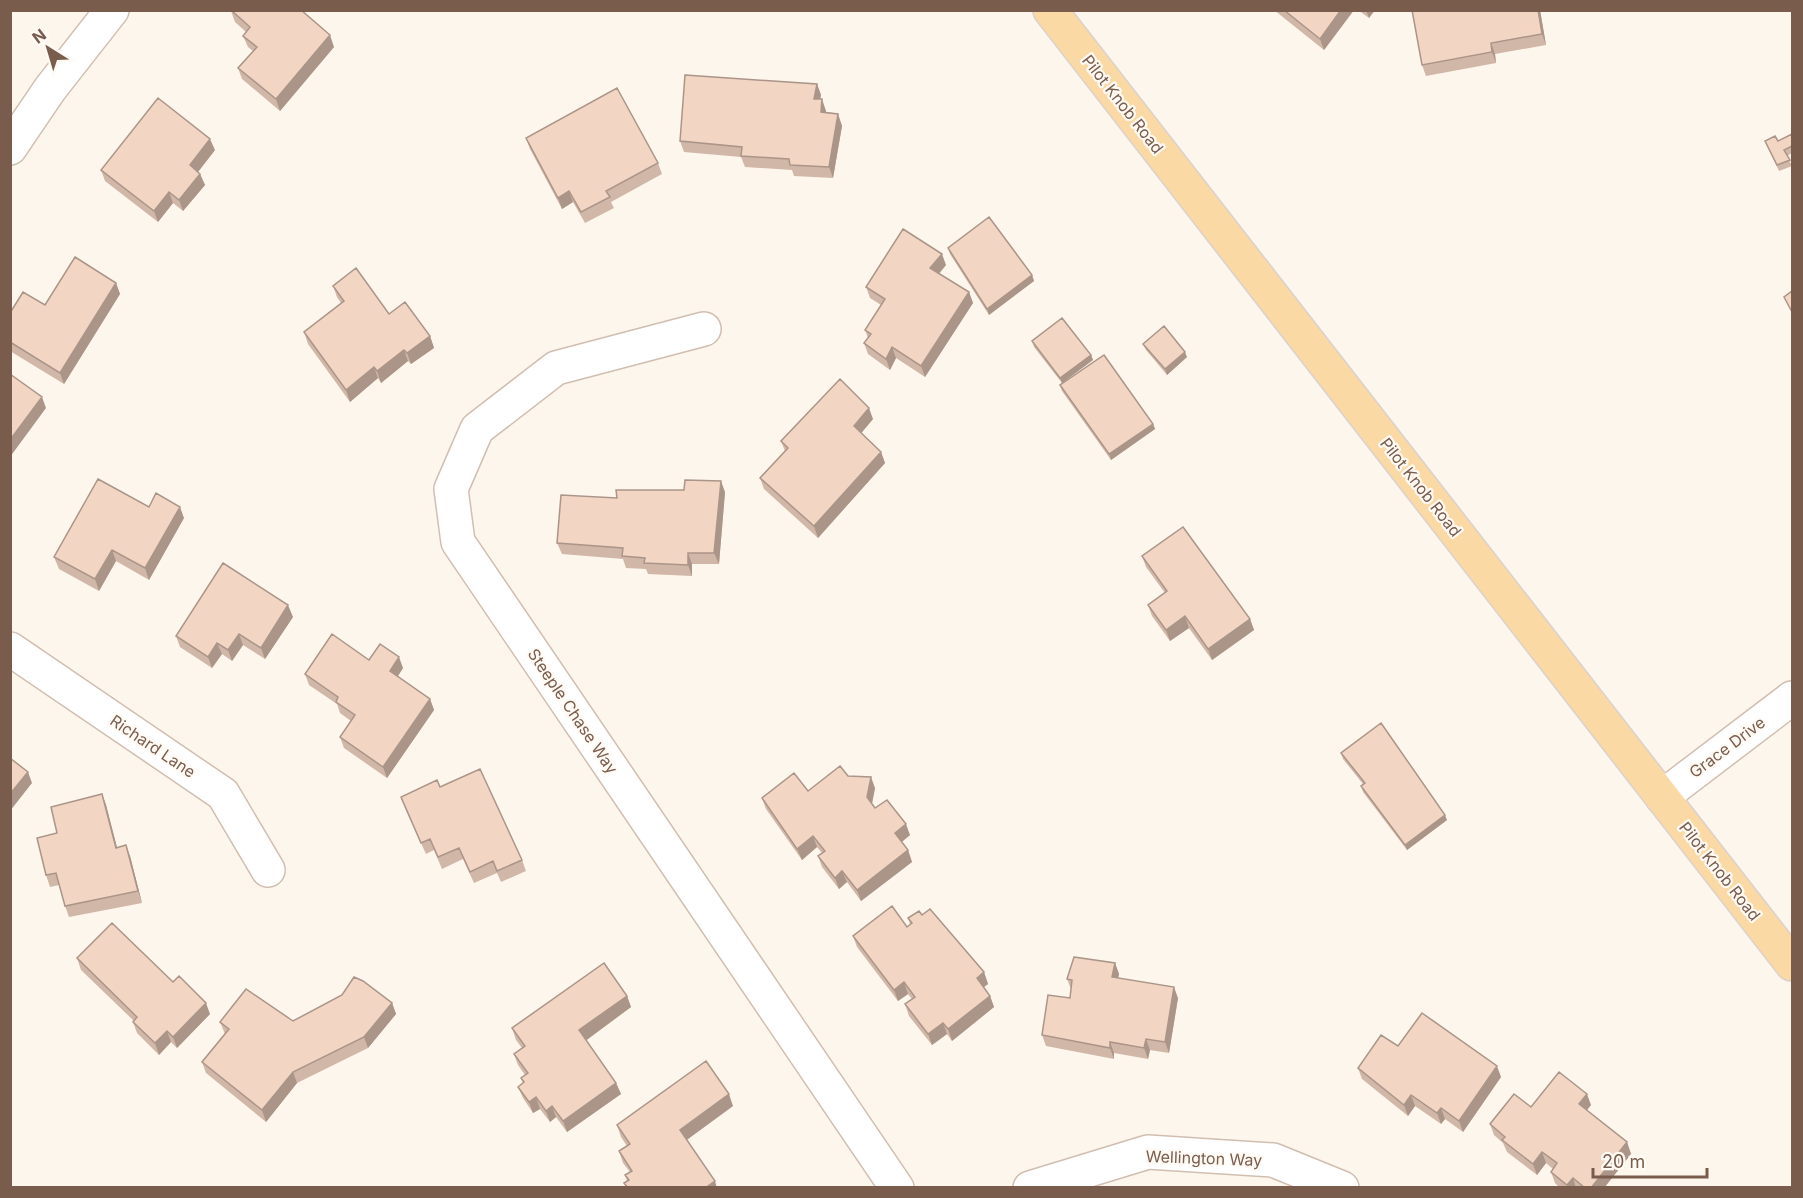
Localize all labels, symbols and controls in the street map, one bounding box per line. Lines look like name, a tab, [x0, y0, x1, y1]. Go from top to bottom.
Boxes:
north arrow	[18, 18, 78, 78]
text: N	[28, 24, 50, 48]
street label: Pilot Knob Road	[1078, 51, 1168, 157]
street label: Pilot Knob Road	[1376, 434, 1466, 540]
street label: Steeple Chase Way	[524, 645, 622, 777]
street label: Richard Lane	[107, 710, 199, 782]
street label: Grace Drive	[1685, 712, 1769, 782]
street label: Pilot Knob Road	[1675, 818, 1765, 924]
scale bar	[1593, 1141, 1707, 1179]
street label: Wellington Way	[1145, 1146, 1263, 1170]
text: 20 m	[1602, 1151, 1645, 1172]

